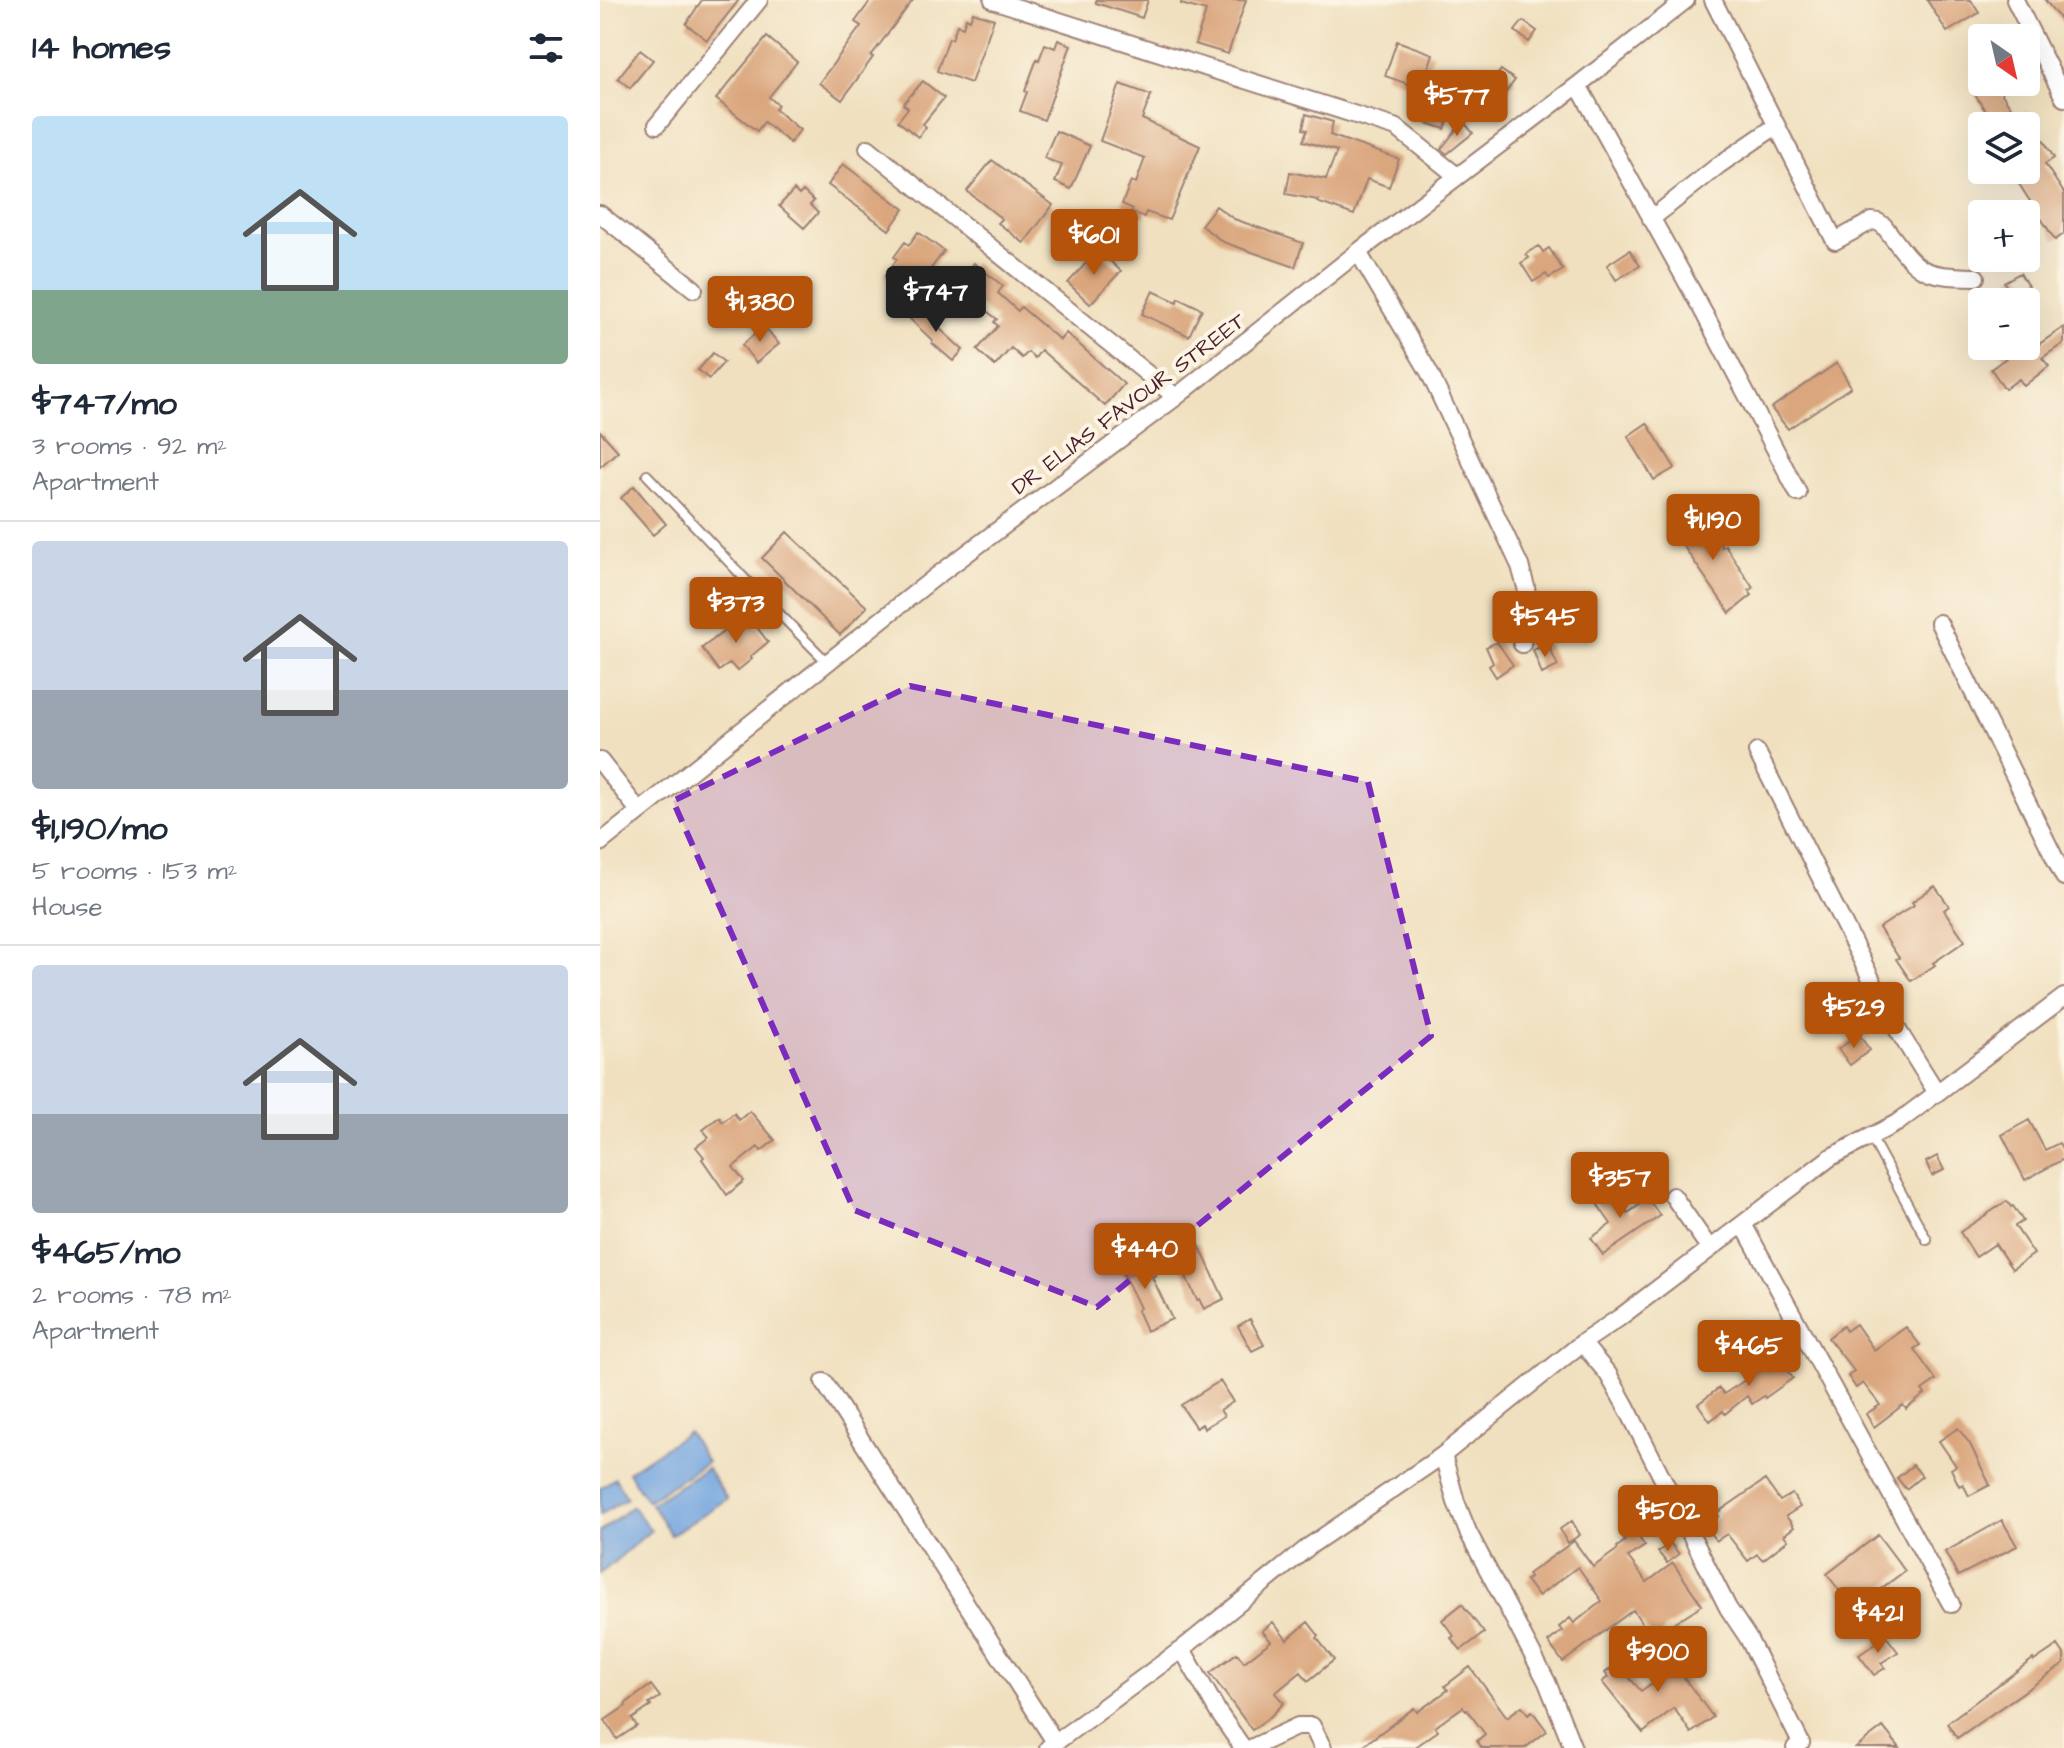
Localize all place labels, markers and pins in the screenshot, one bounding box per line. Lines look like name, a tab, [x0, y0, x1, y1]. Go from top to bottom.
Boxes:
pin: $577	[1410, 70, 1504, 138]
pin: $601	[1047, 209, 1141, 277]
pin: $747	[889, 266, 983, 334]
pin: $1,380	[695, 276, 825, 344]
pin: $1,190	[1648, 494, 1778, 562]
pin: $373	[689, 577, 783, 645]
pin: $545	[1498, 591, 1592, 659]
pin: $529	[1807, 982, 1901, 1050]
pin: $357	[1573, 1152, 1667, 1220]
pin: $440	[1098, 1223, 1192, 1291]
pin: $465	[1702, 1320, 1796, 1388]
pin: $502	[1621, 1485, 1715, 1553]
pin: $421	[1831, 1587, 1925, 1655]
pin: $900	[1611, 1626, 1705, 1694]

